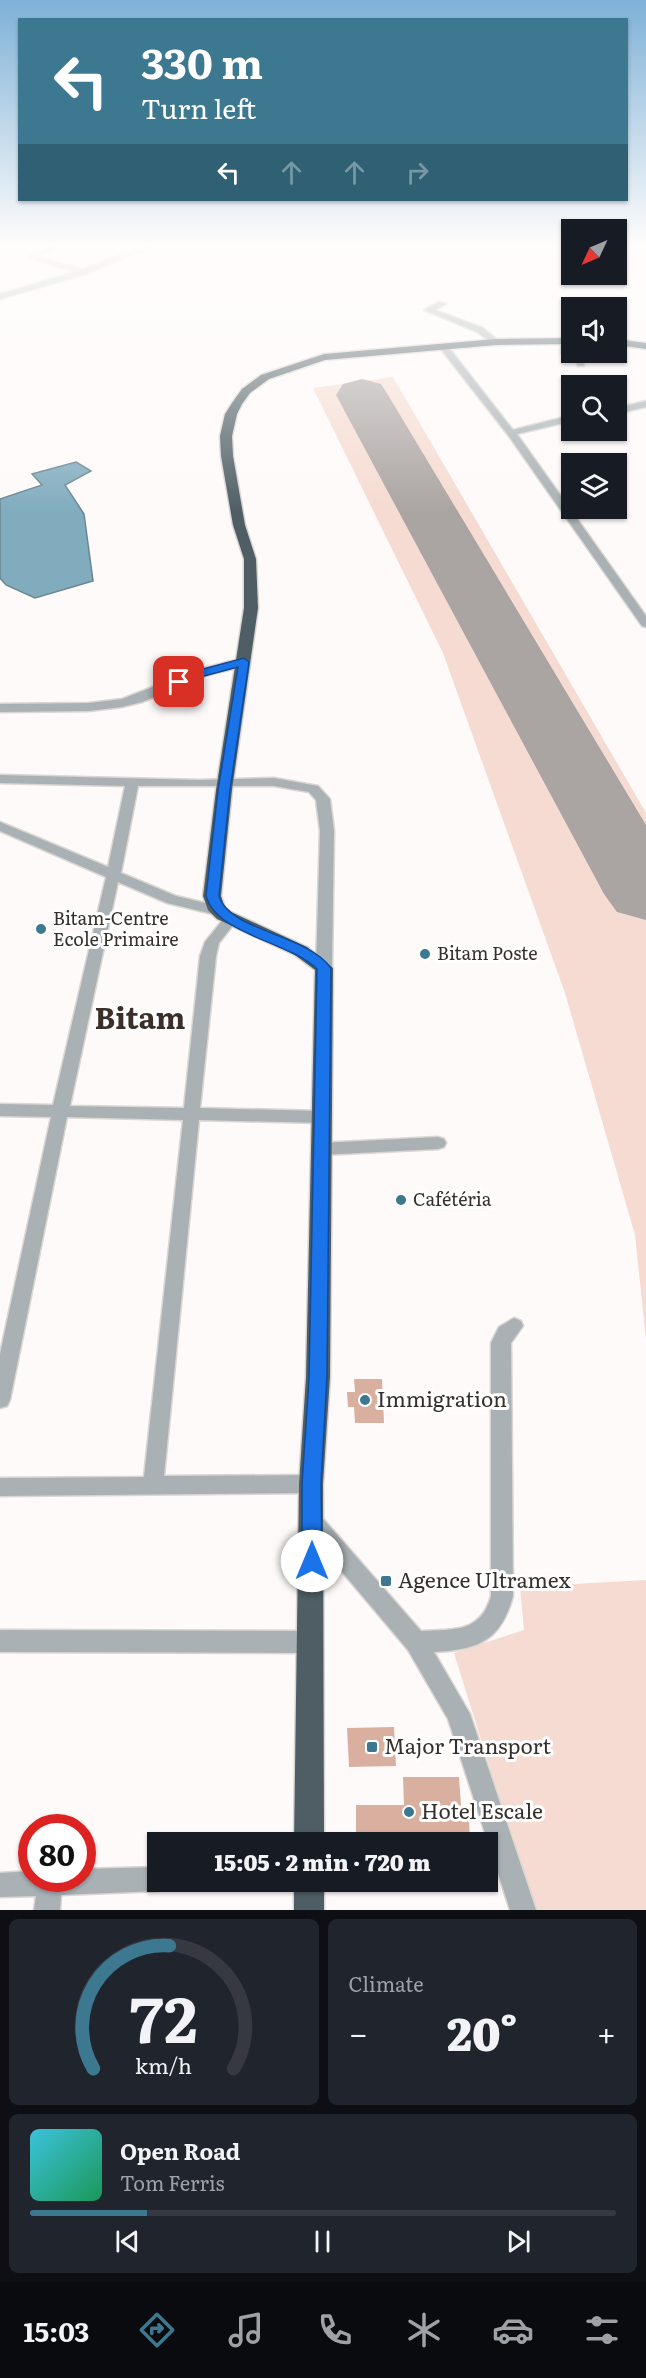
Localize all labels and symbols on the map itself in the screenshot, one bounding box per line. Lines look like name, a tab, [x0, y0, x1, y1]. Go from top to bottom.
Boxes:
north arrow	[561, 219, 627, 285]
pin	[153, 656, 204, 707]
place label: Bitam-Centre Ecole Primaire	[53, 904, 179, 952]
marker: Bitam-Centre Ecole Primaire	[34, 922, 48, 936]
place label: Bitam Poste	[437, 939, 538, 966]
marker: Bitam Poste	[418, 947, 432, 961]
district label: Bitam	[95, 994, 185, 1038]
place label: Cafétéria	[413, 1185, 492, 1212]
marker: Cafétéria	[394, 1193, 408, 1207]
place label: Immigration	[377, 1382, 507, 1413]
marker: Immigration	[358, 1393, 372, 1407]
position arrow	[280, 1529, 344, 1593]
place label: Agence Ultramex	[398, 1563, 571, 1594]
marker: Agence Ultramex	[379, 1574, 393, 1588]
place label: Major Transport	[384, 1729, 552, 1760]
marker: Major Transport	[365, 1740, 379, 1754]
place label: Hotel Escale	[421, 1794, 543, 1825]
marker: Hotel Escale	[402, 1805, 416, 1819]
speed limit sign: 80	[18, 1814, 96, 1892]

